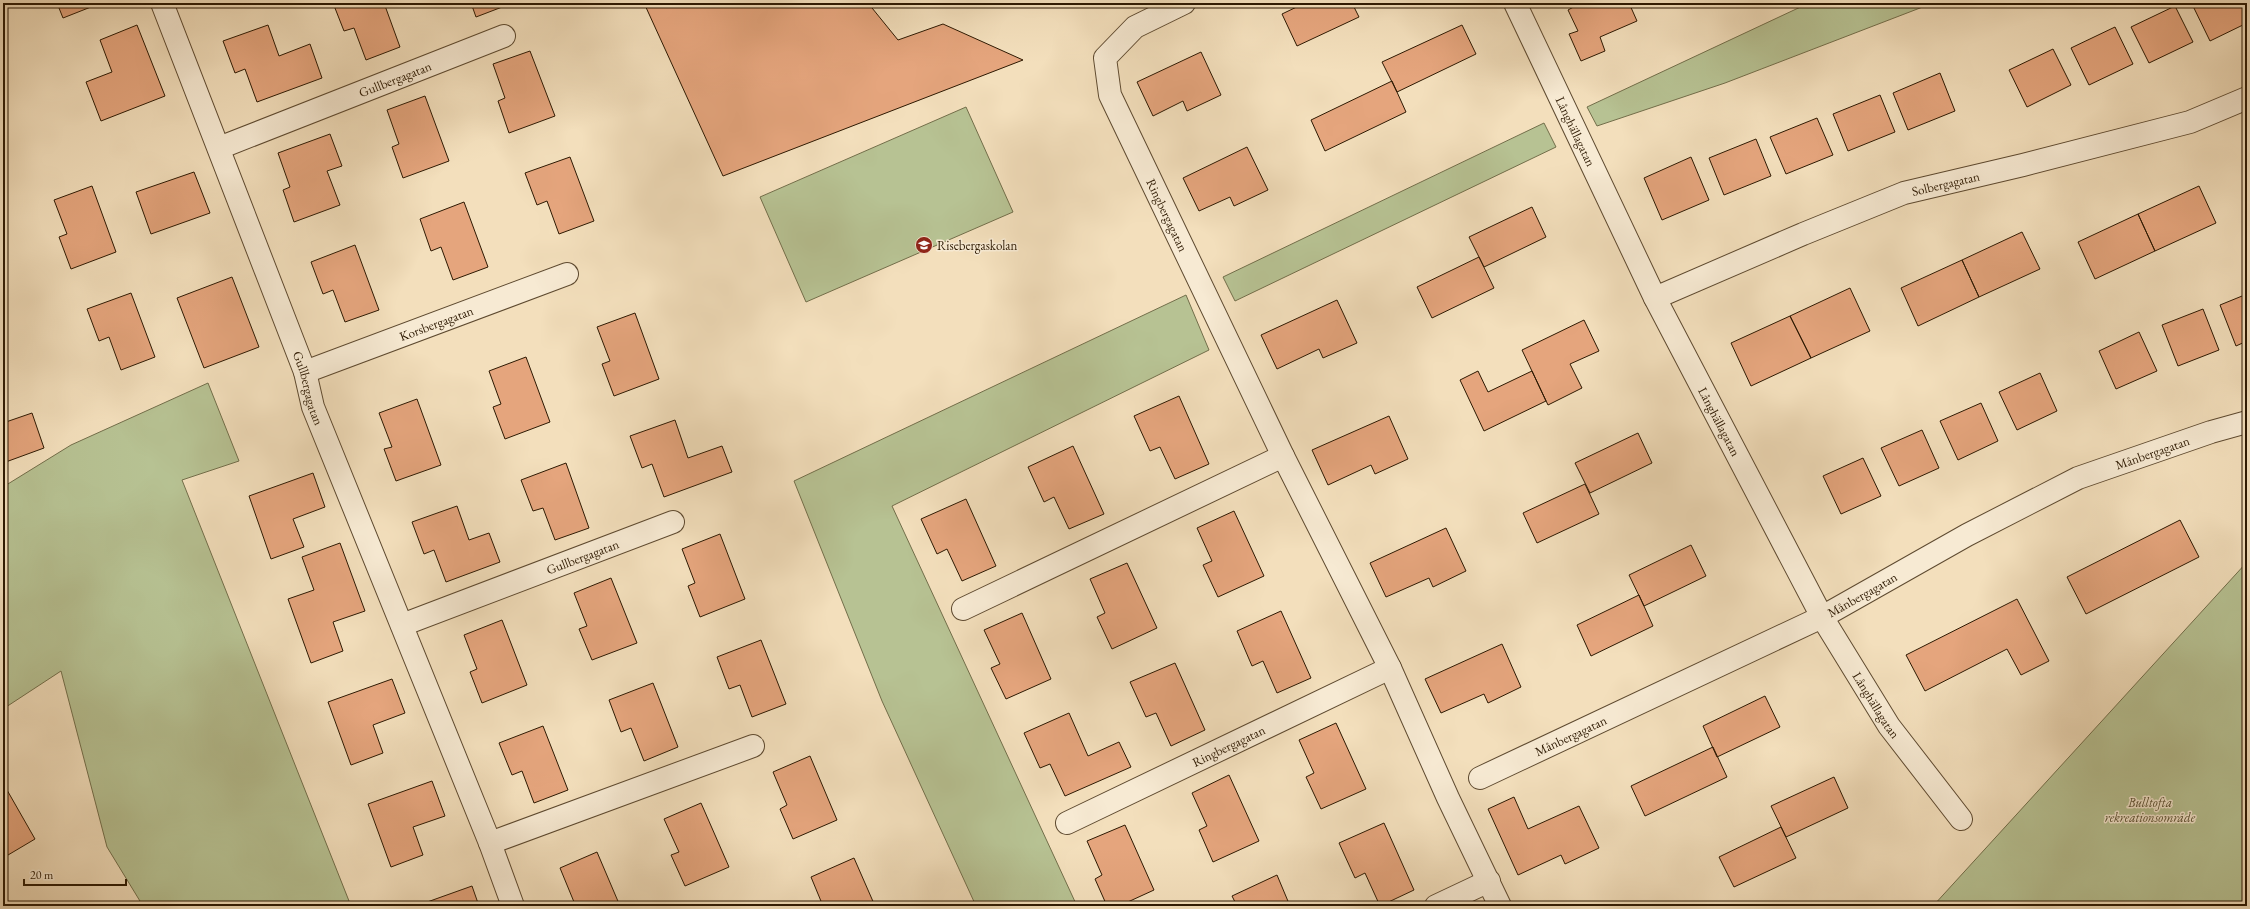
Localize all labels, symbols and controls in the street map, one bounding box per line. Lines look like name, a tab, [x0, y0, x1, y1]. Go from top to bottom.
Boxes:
street label: Gullbergagatan	[356, 57, 434, 101]
street label: Långhällagatan	[1552, 93, 1600, 169]
street label: Solbergagatan	[1910, 167, 1981, 199]
street label: Ringbergagatan	[1143, 176, 1192, 254]
school or university icon: Risebergaskolan	[914, 235, 934, 255]
place label: Risebergaskolan	[937, 237, 1018, 254]
street label: Korsbergagatan	[397, 301, 476, 345]
street label: Gullbergagatan	[289, 348, 328, 428]
street label: Långhällagatan	[1695, 384, 1745, 459]
street label: Månbergagatan	[2113, 432, 2192, 473]
street label: Gullbergagatan	[544, 535, 621, 578]
street label: Månbergagatan	[1824, 568, 1900, 621]
street label: Långhällagatan	[1849, 668, 1904, 742]
street label: Månbergagatan	[1532, 711, 1609, 760]
street label: Ringbergagatan	[1189, 721, 1268, 770]
park label: Bulltofta rekreationsområde	[2105, 794, 2196, 826]
scale bar	[24, 861, 126, 887]
text: 20 m	[30, 867, 54, 883]

